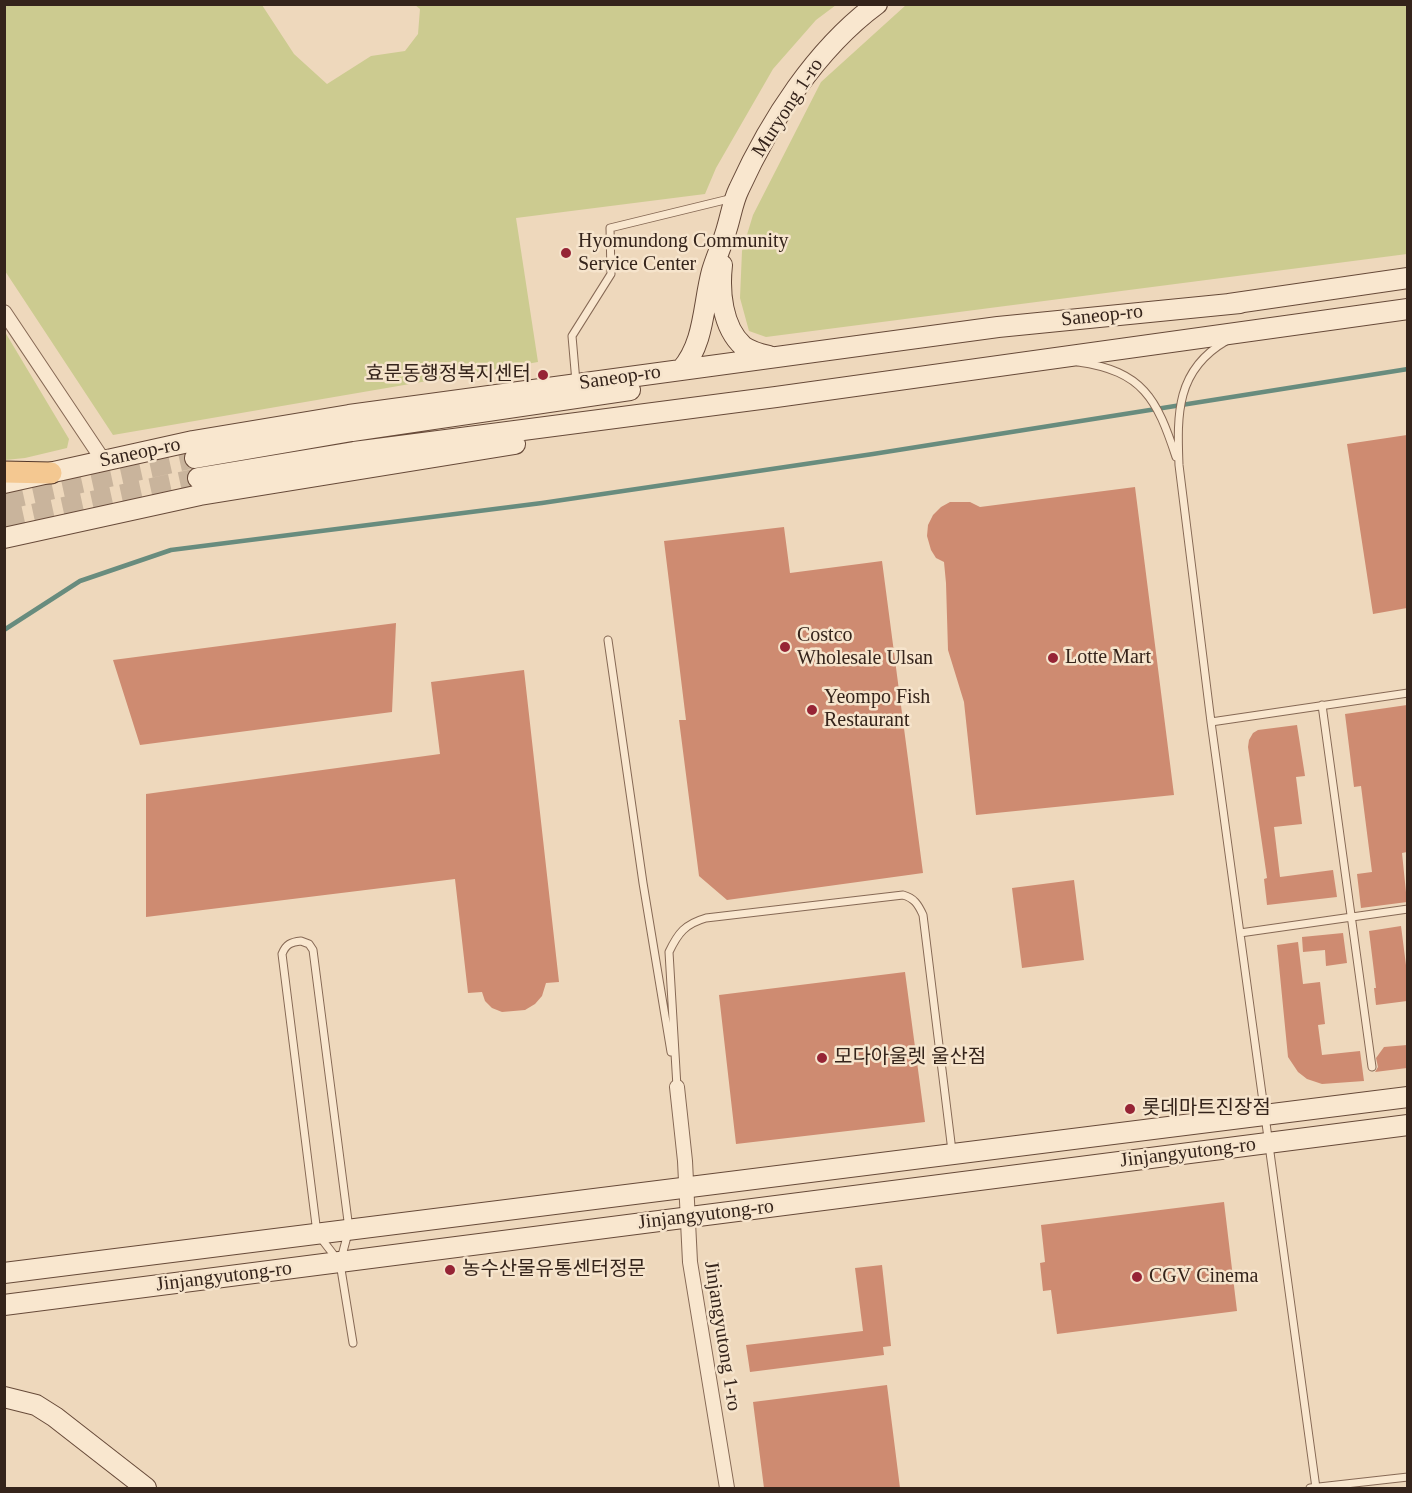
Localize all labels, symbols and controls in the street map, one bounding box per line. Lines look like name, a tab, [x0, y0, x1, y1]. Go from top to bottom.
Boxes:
street label: Muryong 1-ro	[747, 54, 829, 162]
place label: Hyomundong Community Service Center	[578, 230, 789, 277]
marker: Hyomundong Community Service Center	[559, 246, 573, 260]
street label: Saneop-ro	[1060, 300, 1144, 332]
street label: Saneop-ro	[578, 360, 662, 396]
place label: 효문동행정복지센터	[365, 363, 531, 387]
marker: 효문동행정복지센터	[536, 368, 550, 382]
street label: Saneop-ro	[97, 433, 183, 473]
place label: Costco Wholesale Ulsan	[797, 624, 933, 671]
marker: Costco Wholesale Ulsan	[778, 640, 792, 654]
place label: Lotte Mart	[1065, 646, 1151, 670]
marker: Lotte Mart	[1046, 651, 1060, 665]
place label: Yeompo Fish Restaurant	[824, 686, 930, 733]
marker: Yeompo Fish Restaurant	[805, 703, 819, 717]
place label: 모다아울렛 울산점	[834, 1046, 986, 1070]
marker: 모다아울렛 울산점	[815, 1051, 829, 1065]
place label: 롯데마트진장점	[1142, 1097, 1271, 1121]
marker: 롯데마트진장점	[1123, 1102, 1137, 1116]
street label: Jinjangyutong-ro	[1119, 1133, 1257, 1173]
street label: Jinjangyutong-ro	[637, 1195, 775, 1235]
street label: Jinjangyutong-ro	[155, 1257, 293, 1297]
place label: 농수산물유통센터정문	[462, 1258, 646, 1282]
street label: Jinjangyutong 1-ro	[698, 1259, 746, 1413]
marker: 농수산물유통센터정문	[443, 1263, 457, 1277]
place label: CGV Cinema	[1149, 1265, 1258, 1289]
marker: CGV Cinema	[1130, 1270, 1144, 1284]

